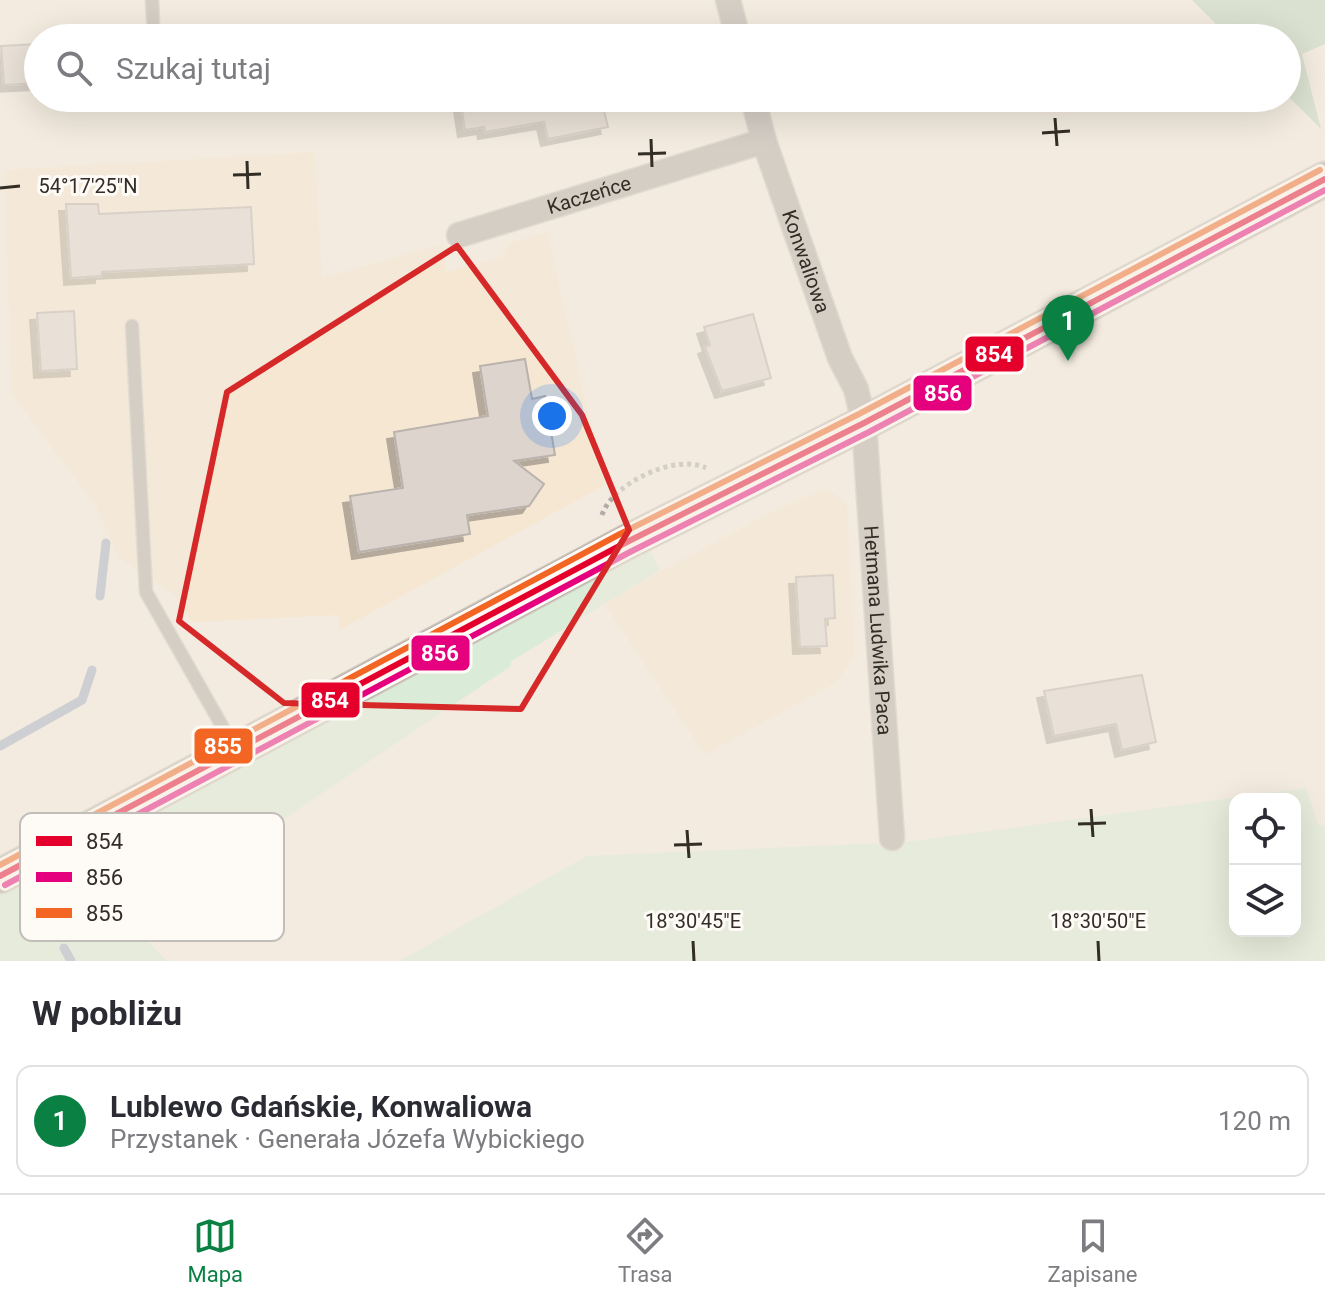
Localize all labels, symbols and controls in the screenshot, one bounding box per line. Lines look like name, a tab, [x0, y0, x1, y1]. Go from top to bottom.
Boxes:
search box	[24, 24, 1301, 112]
icon: search	[52, 46, 96, 90]
text: Szukaj tutaj	[116, 51, 271, 86]
street label: Kaczeńce	[544, 171, 634, 219]
text: 54°17'25"N	[38, 174, 138, 198]
street label: Konwaliowa	[777, 207, 835, 316]
pin: 1	[1042, 295, 1094, 361]
line badge: 854	[964, 335, 1025, 373]
text: 854	[975, 342, 1013, 367]
line badge: 856	[912, 374, 973, 412]
text: 856	[924, 381, 962, 406]
your location	[532, 396, 572, 436]
street label: Hetmana Ludwika Paca	[859, 525, 897, 736]
line badge: 856	[410, 634, 471, 672]
text: 856	[421, 641, 459, 666]
line badge: 854	[300, 681, 361, 719]
text: 854	[311, 688, 349, 713]
line badge: 855	[193, 727, 254, 765]
text: 855	[204, 734, 242, 759]
map controls	[1229, 793, 1301, 937]
button: locate	[1229, 793, 1301, 865]
legend	[20, 813, 284, 941]
text: 854	[86, 829, 123, 854]
text: 856	[86, 865, 123, 890]
button: layers	[1229, 865, 1301, 937]
text: 855	[86, 901, 123, 926]
text: 18°30'45"E	[645, 909, 741, 933]
text: 18°30'50"E	[1050, 909, 1146, 933]
text: W pobliżu	[32, 993, 182, 1033]
text: Lublewo Gdańskie, Konwaliowa	[110, 1089, 532, 1124]
text: 1	[53, 1106, 67, 1136]
text: 120 m	[1218, 1106, 1291, 1136]
text: Przystanek · Generała Józefa Wybickiego	[110, 1124, 585, 1154]
tab: Mapa	[187, 1214, 243, 1287]
tab: Trasa	[618, 1214, 673, 1287]
tab: Zapisane	[1048, 1214, 1138, 1287]

